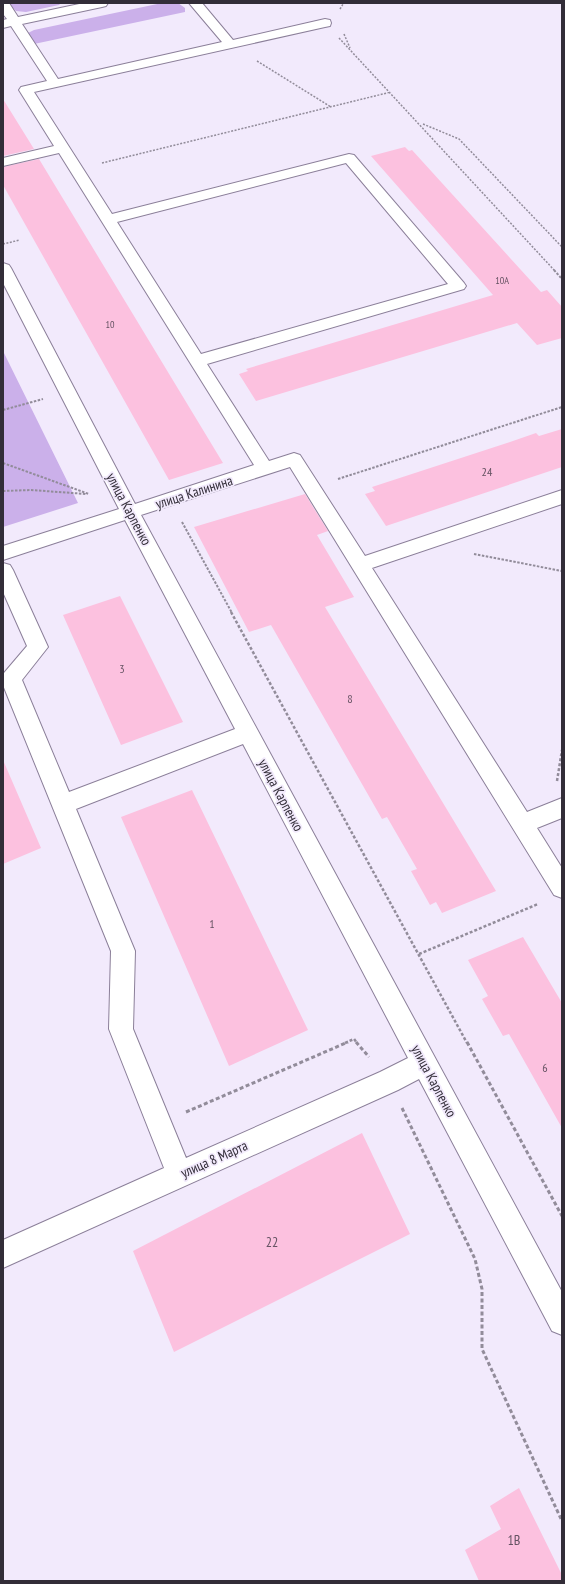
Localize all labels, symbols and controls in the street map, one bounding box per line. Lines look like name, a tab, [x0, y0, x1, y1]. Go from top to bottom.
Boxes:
house number: 10А	[495, 274, 509, 287]
house number: 10	[106, 318, 115, 331]
house number: 24	[482, 464, 493, 479]
street label: улица Карпенко	[102, 470, 156, 548]
street label: улица Калинина	[153, 471, 235, 513]
house number: 3	[119, 661, 125, 676]
house number: 8	[347, 691, 353, 706]
street label: улица Карпенко	[254, 756, 308, 834]
house number: 1	[209, 916, 215, 931]
street label: улица Карпенко	[407, 1042, 461, 1120]
house number: 6	[542, 1060, 548, 1075]
street label: улица 8 Марта	[178, 1136, 250, 1182]
house number: 22	[266, 1233, 278, 1251]
house number: 1В	[508, 1531, 520, 1549]

